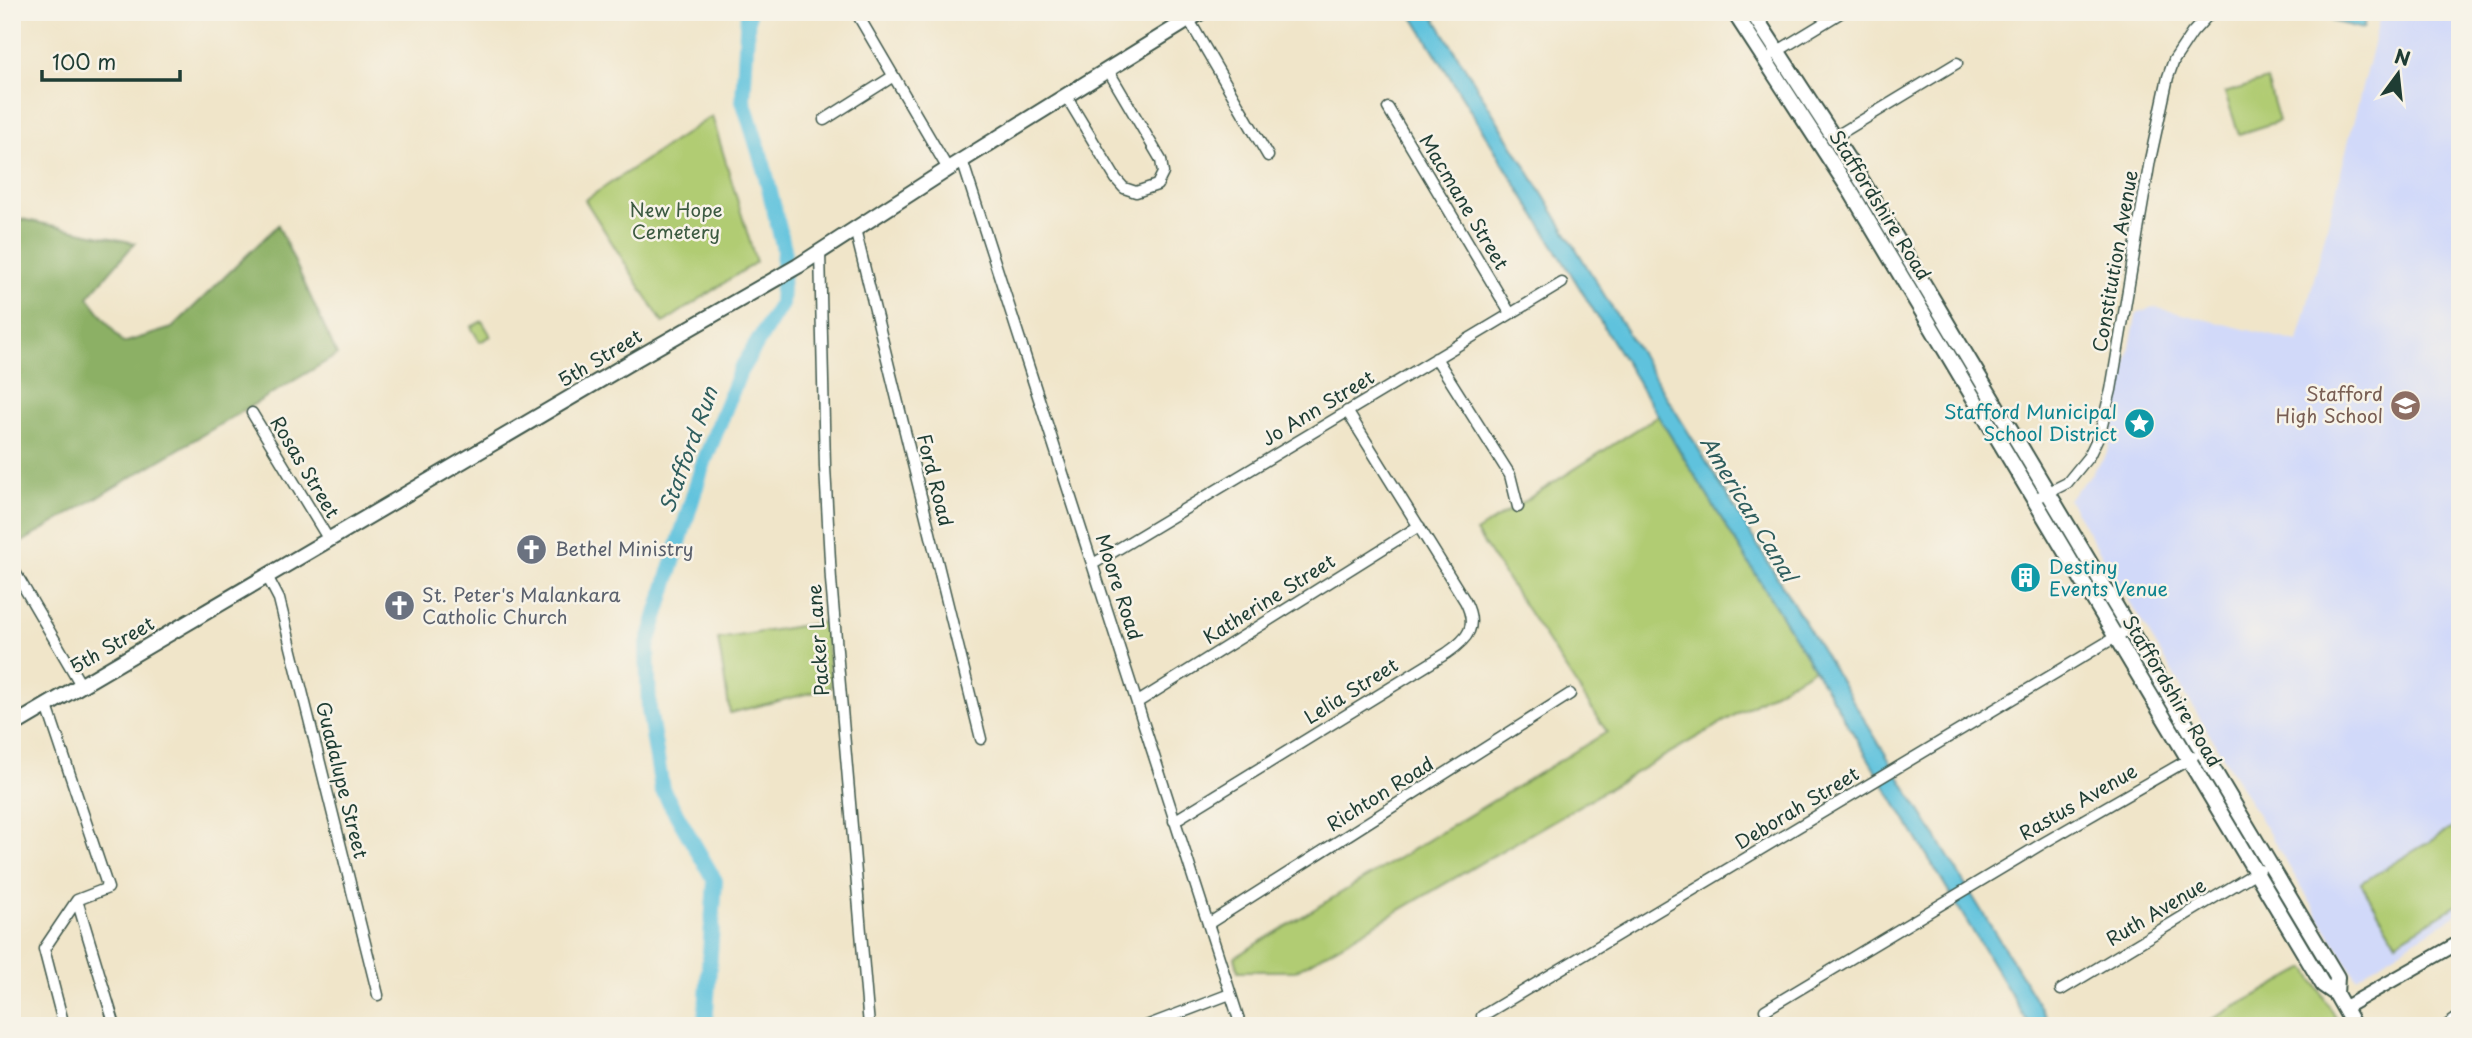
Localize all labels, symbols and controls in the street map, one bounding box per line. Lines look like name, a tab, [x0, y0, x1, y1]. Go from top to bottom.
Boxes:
scale bar	[42, 38, 180, 82]
north arrow	[2364, 38, 2434, 108]
text: N	[2392, 41, 2414, 72]
text: 100 m	[52, 45, 116, 77]
street label: Staffordshire Road	[1823, 124, 1939, 285]
street label: Macmane Street	[1413, 129, 1516, 275]
street label: Constitution Avenue	[2084, 168, 2144, 354]
park label: New Hope Cemetery	[629, 195, 723, 245]
street label: 5th Street	[552, 321, 647, 393]
street label: Jo Ann Street	[1256, 362, 1379, 452]
place label: Stafford High School	[2276, 379, 2383, 429]
water label: Stafford Run	[650, 381, 725, 517]
school or university icon: Stafford High School	[2389, 388, 2423, 422]
place label: Stafford Municipal School District	[1944, 397, 2117, 447]
place icon: Stafford Municipal School District	[2123, 406, 2157, 440]
street label: Rosas Street	[264, 410, 348, 523]
water label: American Canal	[1693, 429, 1808, 590]
street label: Ford Road	[911, 431, 961, 529]
street label: Moore Road	[1090, 530, 1150, 643]
church icon: Bethel Ministry	[515, 532, 549, 566]
place label: Bethel Ministry	[555, 534, 694, 562]
street label: Katherine Street	[1197, 546, 1340, 650]
place label: Destiny Events Venue	[2049, 552, 2168, 602]
building icon: Destiny Events Venue	[2009, 561, 2043, 595]
place label: St. Peter's Malankara Catholic Church	[422, 580, 621, 630]
street label: Packer Lane	[799, 583, 835, 697]
church icon: St. Peter's Malankara Catholic Church	[382, 589, 416, 623]
street label: 5th Street	[64, 609, 159, 680]
street label: Staffordshire Road	[2116, 609, 2229, 772]
street label: Lelia Street	[1298, 650, 1403, 730]
street label: Guadalupe Street	[310, 698, 376, 861]
street label: Richton Road	[1321, 749, 1438, 837]
street label: Rastus Avenue	[2013, 756, 2142, 846]
street label: Deborah Street	[1729, 759, 1864, 855]
street label: Ruth Avenue	[2100, 870, 2211, 952]

